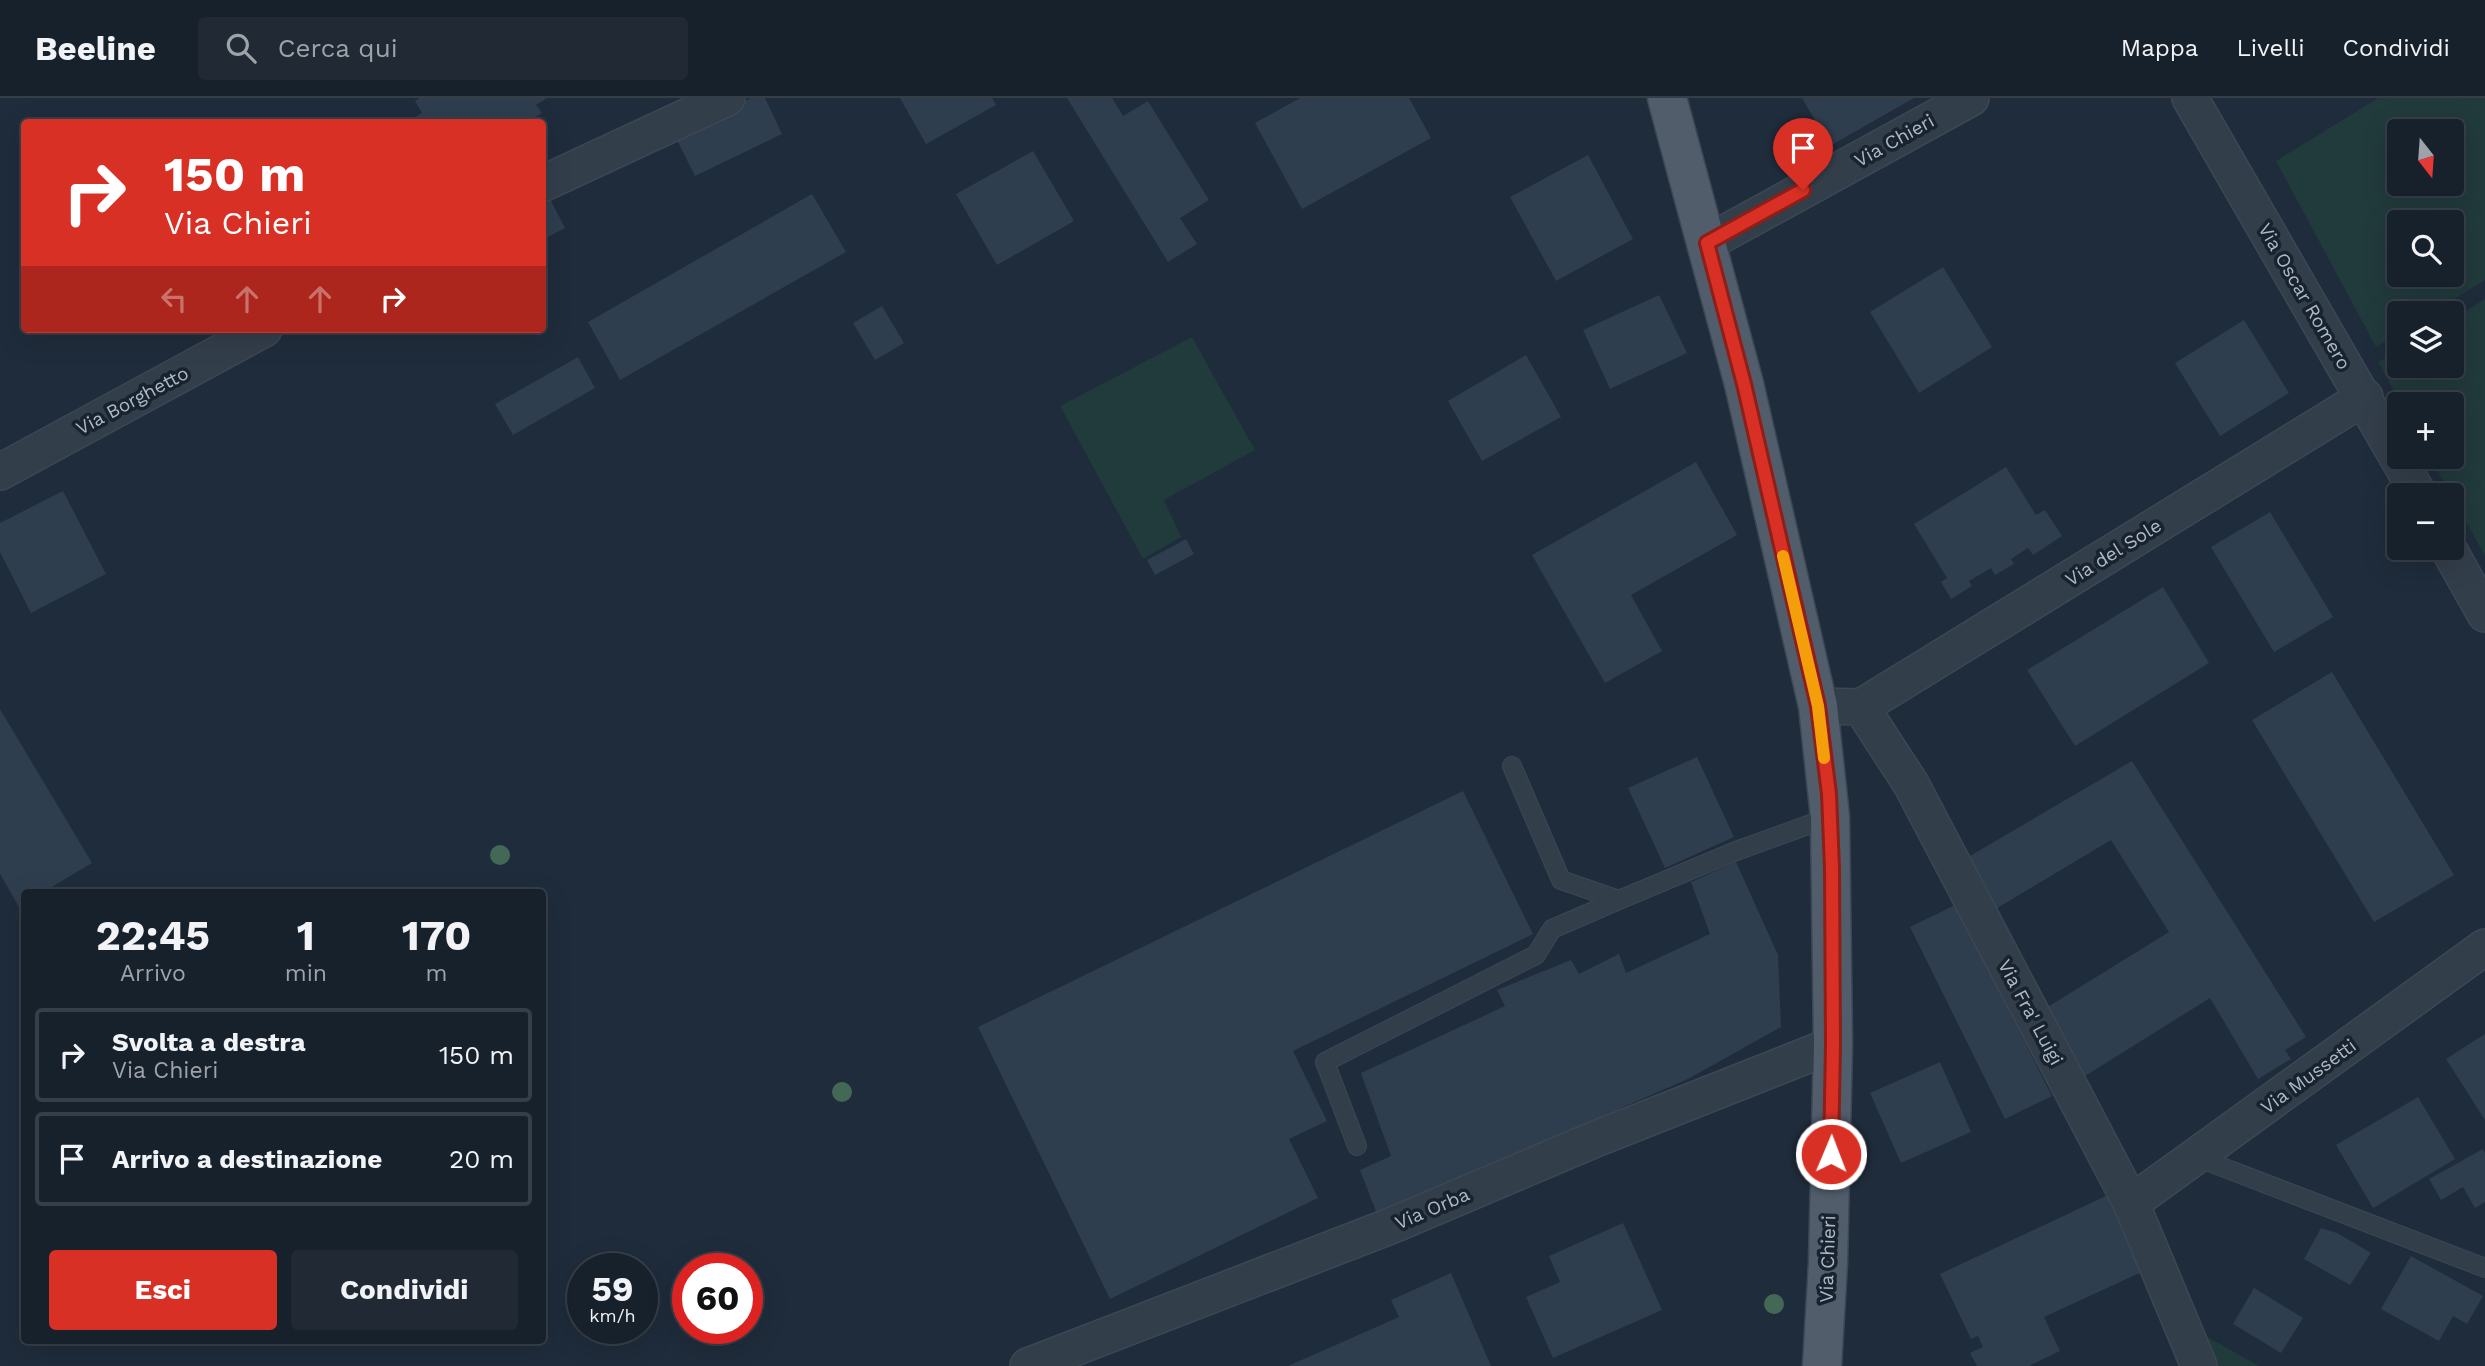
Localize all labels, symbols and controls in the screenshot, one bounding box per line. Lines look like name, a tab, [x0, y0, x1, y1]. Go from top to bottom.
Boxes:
search box	[198, 17, 688, 80]
text: Beeline	[35, 29, 156, 68]
icon: search	[222, 29, 260, 67]
text: Cerca qui	[278, 33, 398, 63]
text: Mappa	[2121, 34, 2198, 62]
text: Livelli	[2236, 34, 2305, 62]
text: Condividi	[2343, 34, 2450, 62]
street label: Via Chieri	[1850, 109, 1938, 172]
pin	[1773, 118, 1833, 190]
north arrow	[2387, 119, 2464, 196]
map controls	[2387, 119, 2464, 560]
icon: arrive	[1784, 129, 1822, 167]
text: 150 m	[164, 145, 305, 203]
icon: right	[49, 147, 140, 238]
text: Via Chieri	[164, 204, 312, 242]
button: search	[2387, 210, 2464, 287]
street label: Via Oscar Romero	[2253, 219, 2356, 374]
icon: left	[155, 280, 193, 318]
icon: ahead	[228, 280, 266, 318]
icon: ahead	[301, 280, 339, 318]
icon: right	[374, 280, 412, 318]
button: layers	[2387, 301, 2464, 378]
street label: Via Borghetto	[72, 361, 192, 440]
button: +	[2387, 392, 2464, 469]
button: −	[2387, 483, 2464, 560]
street label: Via del Sole	[2061, 514, 2166, 591]
text: 22:45	[96, 911, 210, 960]
text: 1	[297, 911, 315, 960]
text: 170	[402, 911, 471, 960]
street label: Via Fra' Luigi	[1993, 955, 2068, 1069]
text: Arrivo	[120, 960, 186, 987]
text: min	[285, 960, 327, 987]
text: m	[426, 960, 447, 987]
text: Svolta a destra	[112, 1027, 305, 1057]
street label: Via Mussetti	[2256, 1034, 2361, 1119]
icon: right	[53, 1036, 91, 1074]
text: 150 m	[439, 1040, 514, 1070]
text: Via Chieri	[112, 1057, 218, 1084]
position arrow	[1794, 1117, 1868, 1191]
icon: arrive	[53, 1140, 91, 1178]
text: Arrivo a destinazione	[112, 1144, 382, 1174]
text: 20 m	[449, 1144, 514, 1174]
street label: Via Orba	[1391, 1182, 1473, 1234]
street label: Via Chieri	[1814, 1215, 1841, 1303]
button: Esci	[49, 1250, 277, 1330]
button: Condividi	[291, 1250, 518, 1330]
speed limit sign: 60	[672, 1253, 763, 1344]
text: 59	[592, 1268, 633, 1310]
text: km/h	[589, 1305, 636, 1326]

